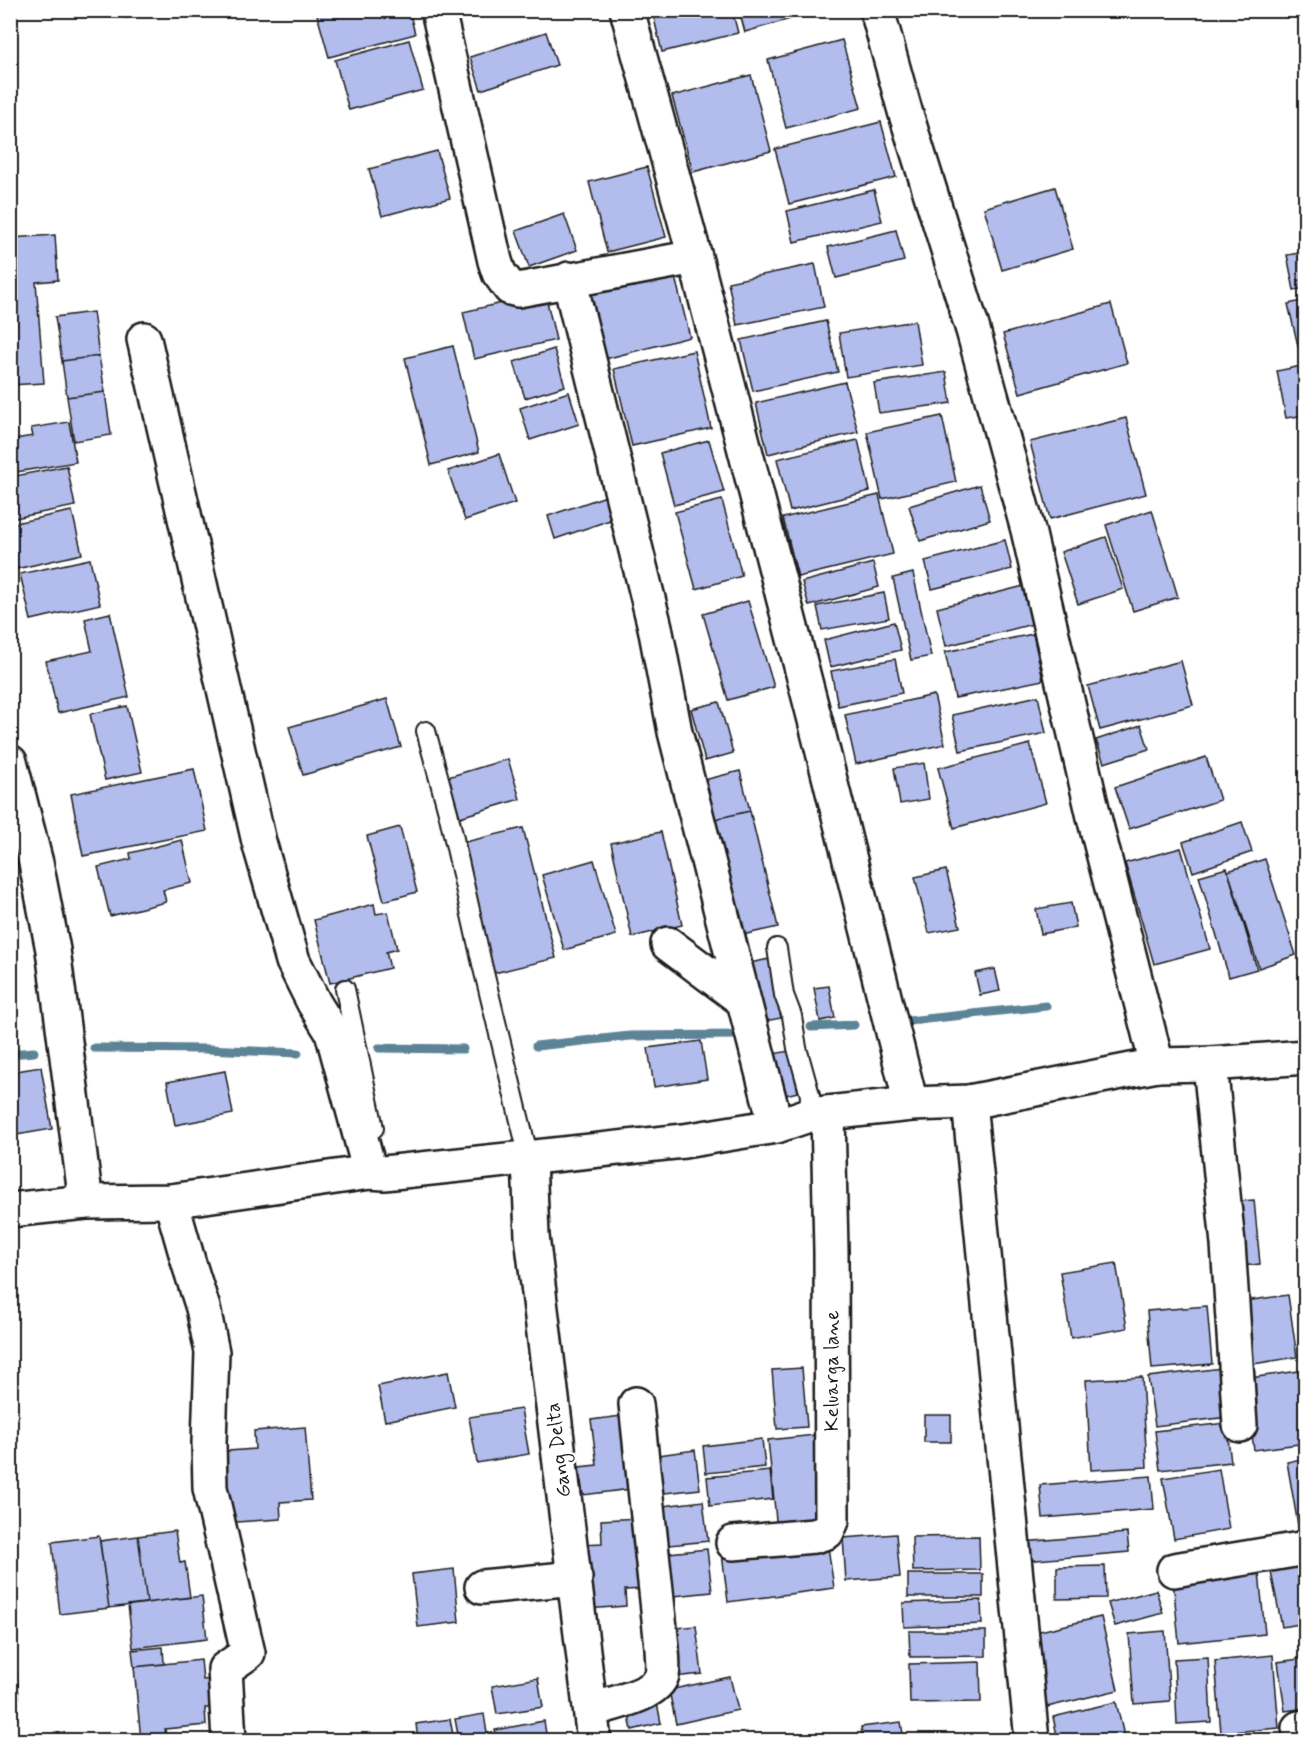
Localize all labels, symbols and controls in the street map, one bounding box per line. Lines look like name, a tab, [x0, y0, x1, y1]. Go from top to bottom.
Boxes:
street label: Keluarga lane	[819, 1310, 846, 1432]
street label: Gang Delta	[540, 1401, 579, 1499]

